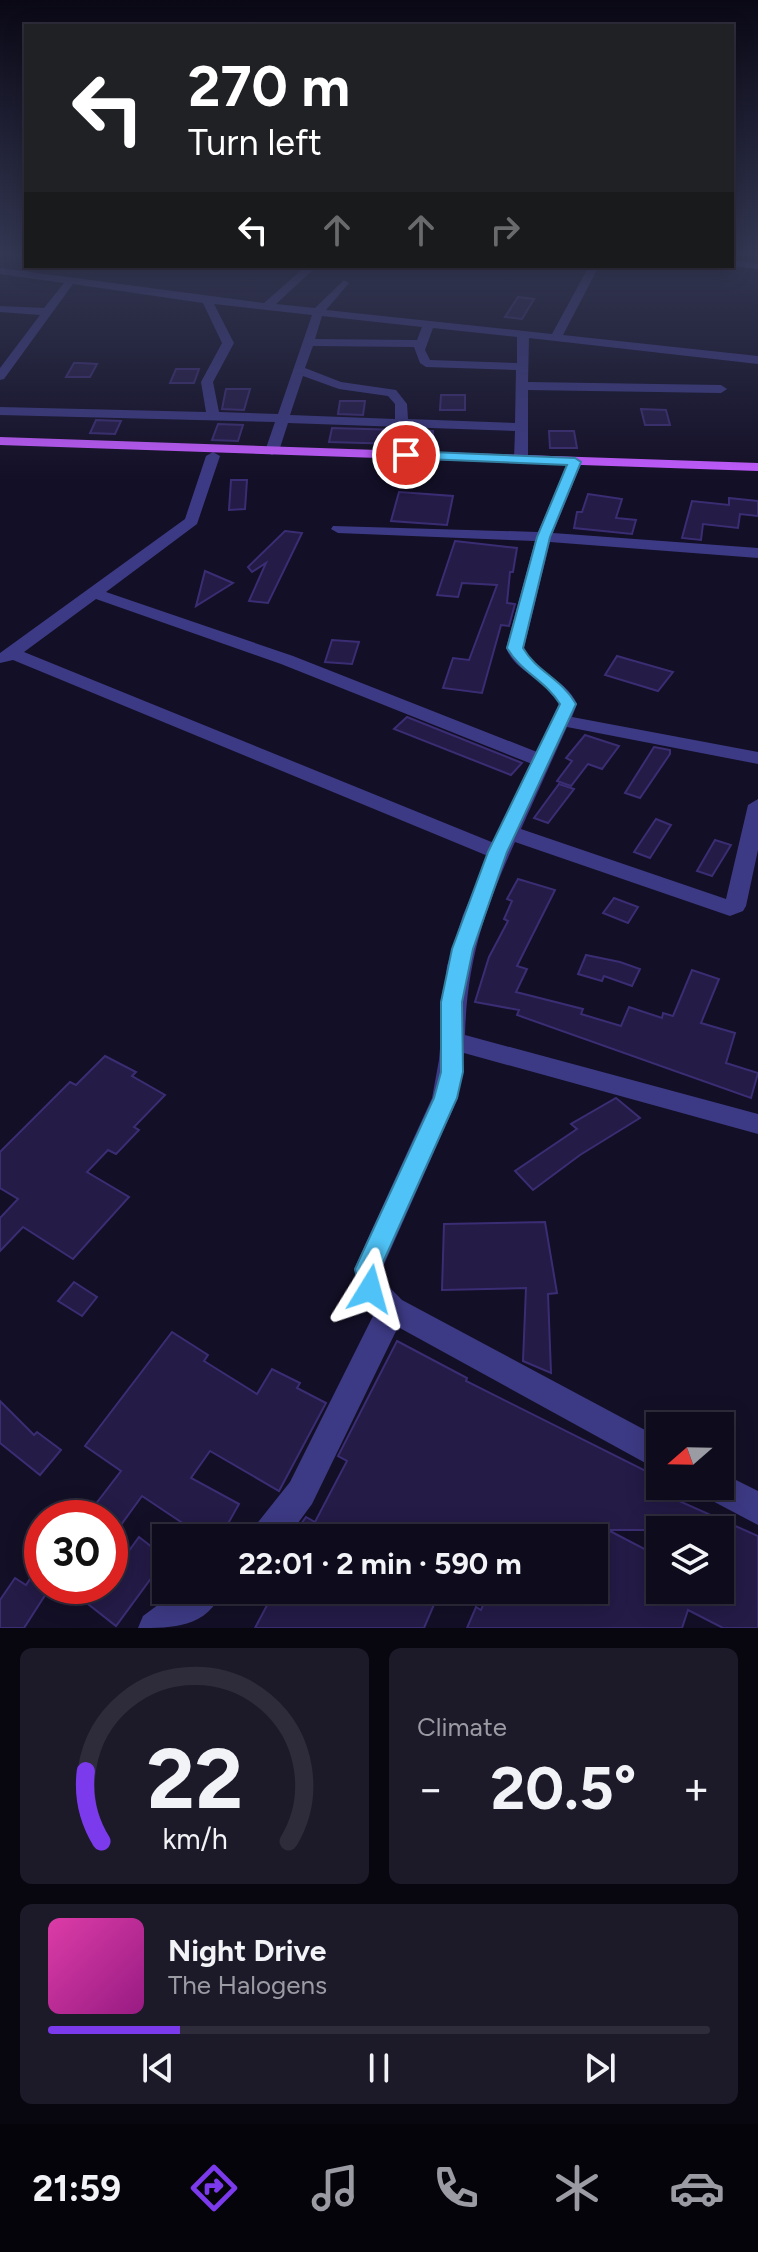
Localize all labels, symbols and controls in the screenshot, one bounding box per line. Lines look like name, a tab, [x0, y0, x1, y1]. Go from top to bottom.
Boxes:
text: 270 m	[188, 53, 350, 120]
icon: left	[56, 56, 160, 160]
text: Turn left	[188, 121, 322, 164]
icon: left	[231, 208, 275, 252]
icon: ahead	[315, 208, 359, 252]
icon: ahead	[399, 208, 443, 252]
icon: right	[483, 208, 527, 252]
pin	[372, 421, 440, 489]
icon: arrive	[384, 433, 428, 477]
position arrow	[328, 1247, 412, 1331]
north arrow	[646, 1412, 734, 1500]
map controls	[646, 1412, 734, 1604]
speed limit sign: 30	[24, 1500, 128, 1604]
button: layers	[646, 1516, 734, 1604]
text: 22:01 · 2 min · 590 m	[238, 1545, 522, 1582]
text: Climate	[417, 1711, 507, 1743]
text: 22	[146, 1729, 243, 1829]
text: 20.5°	[490, 1752, 637, 1824]
text: −	[417, 1762, 444, 1815]
text: +	[683, 1762, 710, 1815]
text: km/h	[162, 1822, 227, 1856]
text: Night Drive	[168, 1932, 326, 1969]
text: The Halogens	[168, 1969, 327, 2001]
icon: previous	[136, 2046, 180, 2090]
icon: pause	[357, 2046, 401, 2090]
icon: next	[578, 2046, 622, 2090]
icon: directions	[186, 2160, 242, 2216]
icon: music	[307, 2160, 363, 2216]
icon: phone	[428, 2160, 484, 2216]
icon: climate	[549, 2160, 605, 2216]
icon: car	[669, 2160, 725, 2216]
text: 21:59	[32, 2167, 121, 2210]

